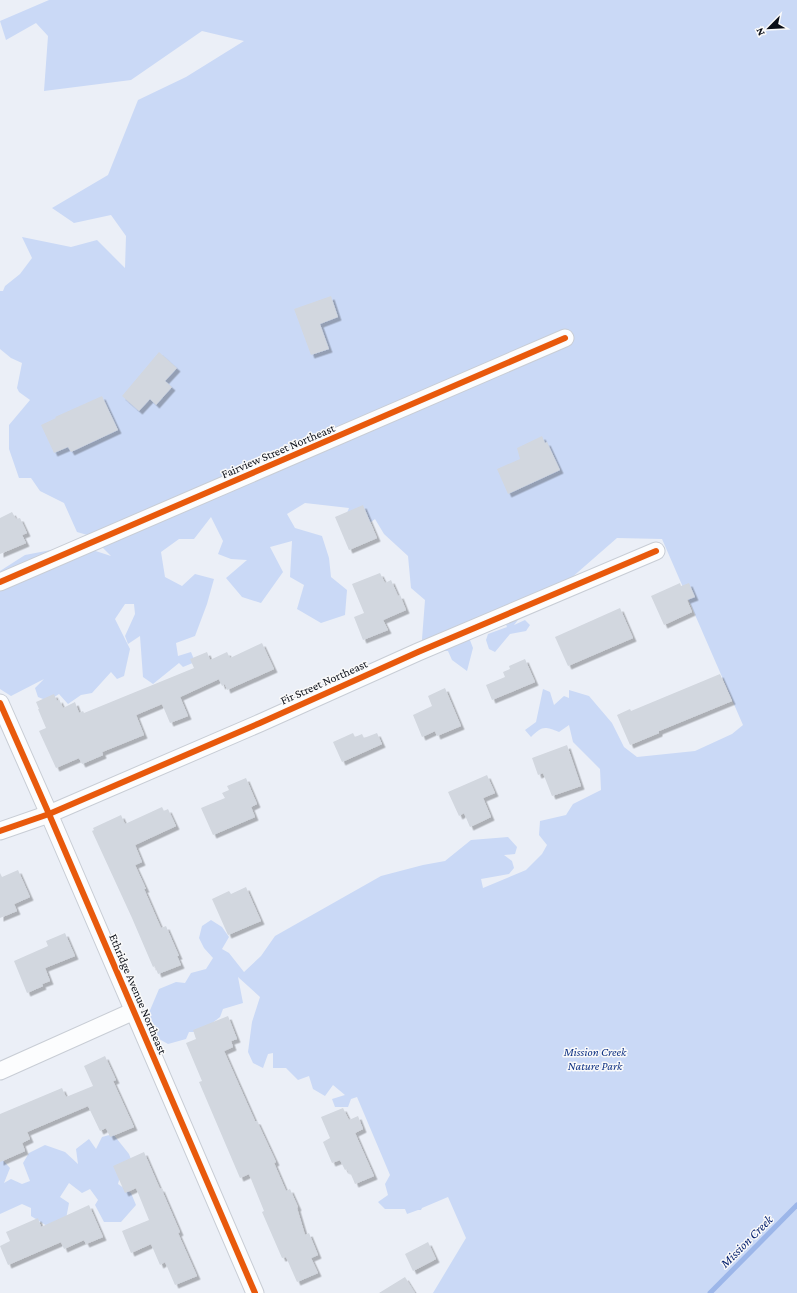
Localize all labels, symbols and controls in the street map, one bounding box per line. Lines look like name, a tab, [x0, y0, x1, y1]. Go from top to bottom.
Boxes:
north arrow	[749, 8, 789, 48]
text: N	[753, 26, 767, 38]
street label: Fairview Street Northeast	[219, 420, 338, 481]
street label: Fir Street Northeast	[278, 656, 371, 707]
street label: Ethridge Avenue Northeast	[106, 932, 170, 1057]
park label: Mission Creek Nature Park	[563, 1045, 627, 1073]
water label: Mission Creek	[716, 1211, 777, 1271]

